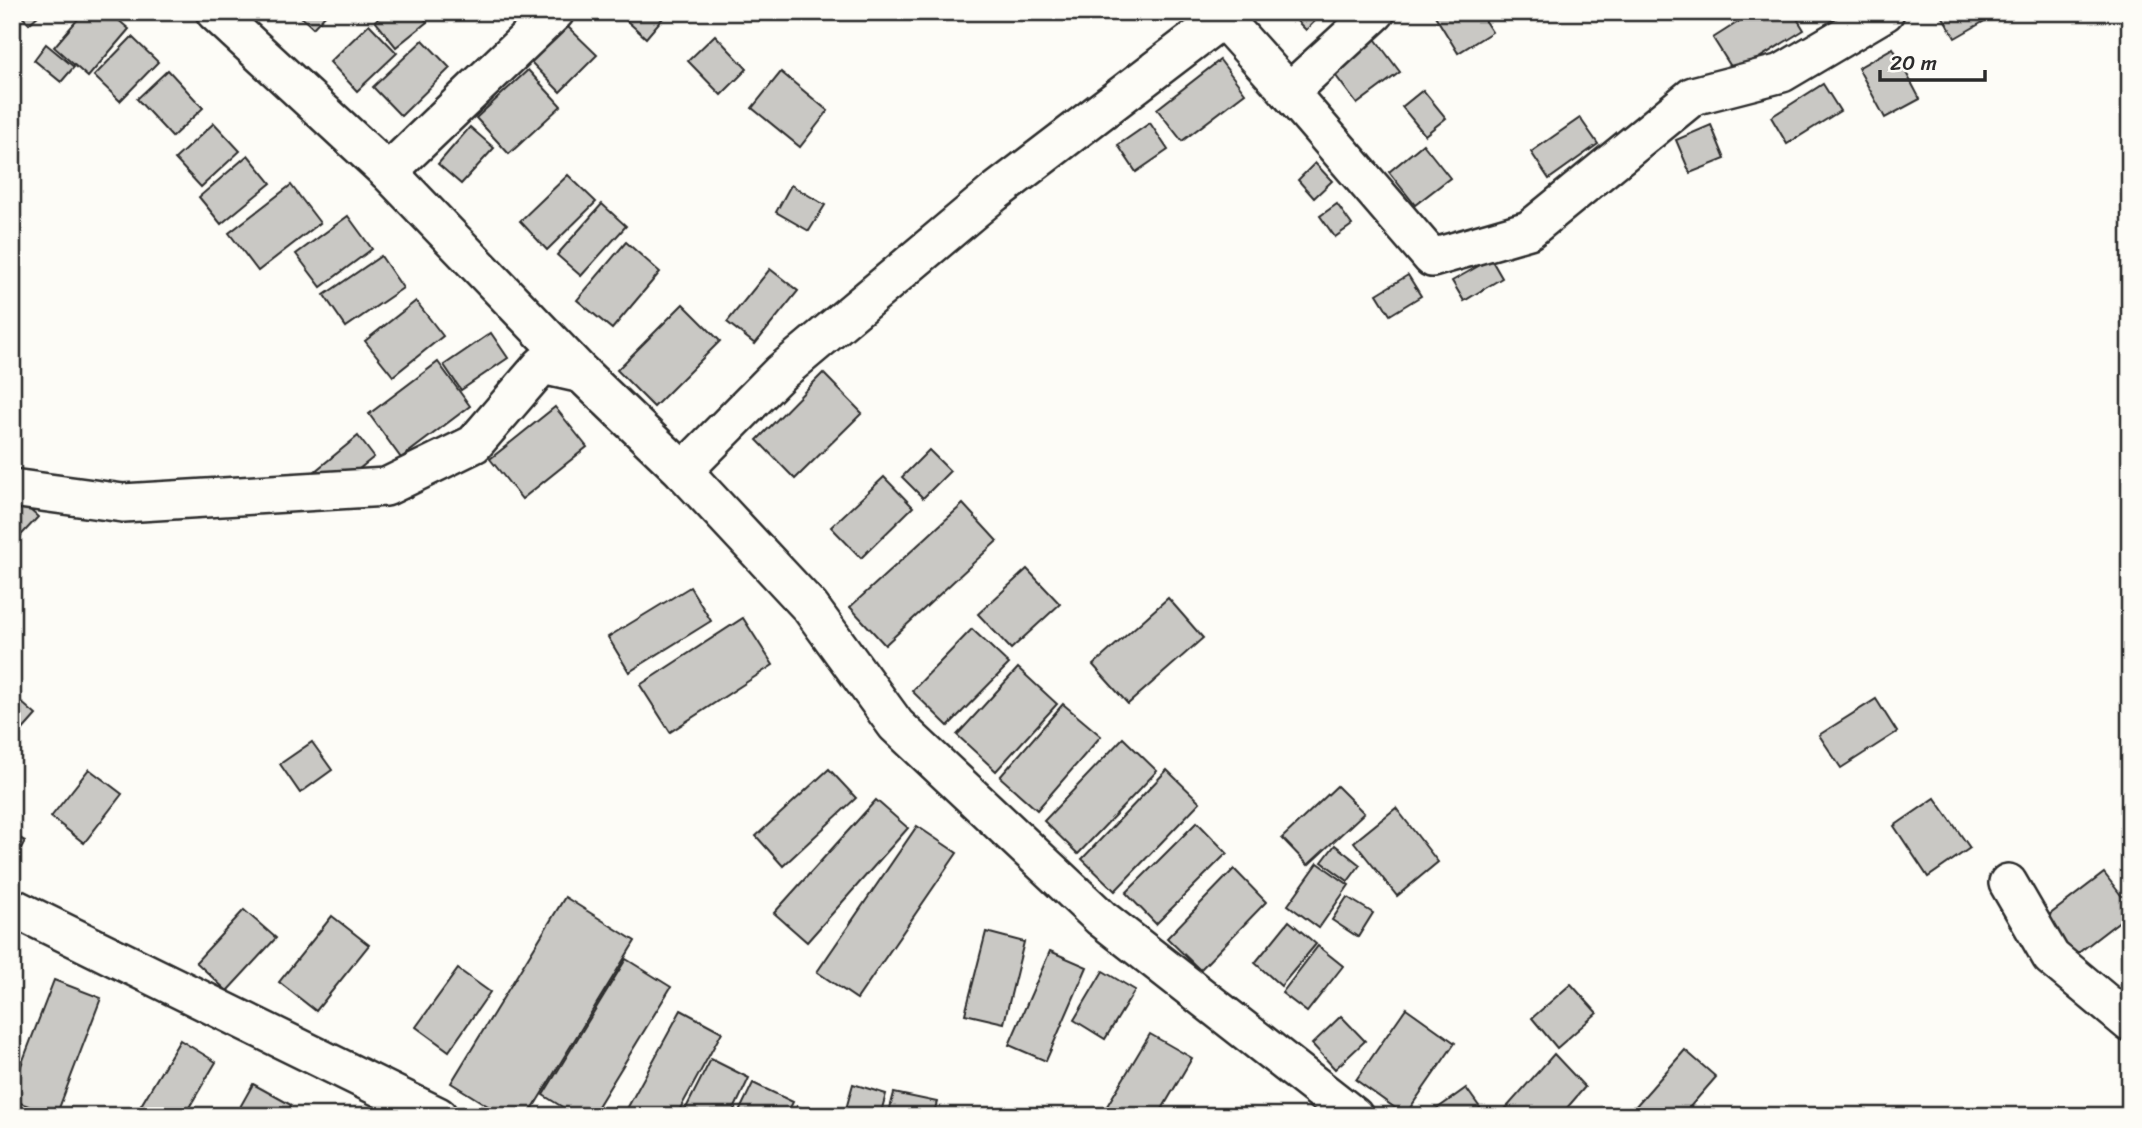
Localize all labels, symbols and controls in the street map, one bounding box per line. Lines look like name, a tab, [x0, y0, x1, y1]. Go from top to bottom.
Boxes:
scale bar	[1880, 38, 1984, 82]
text: 20 m	[1890, 44, 1937, 82]

